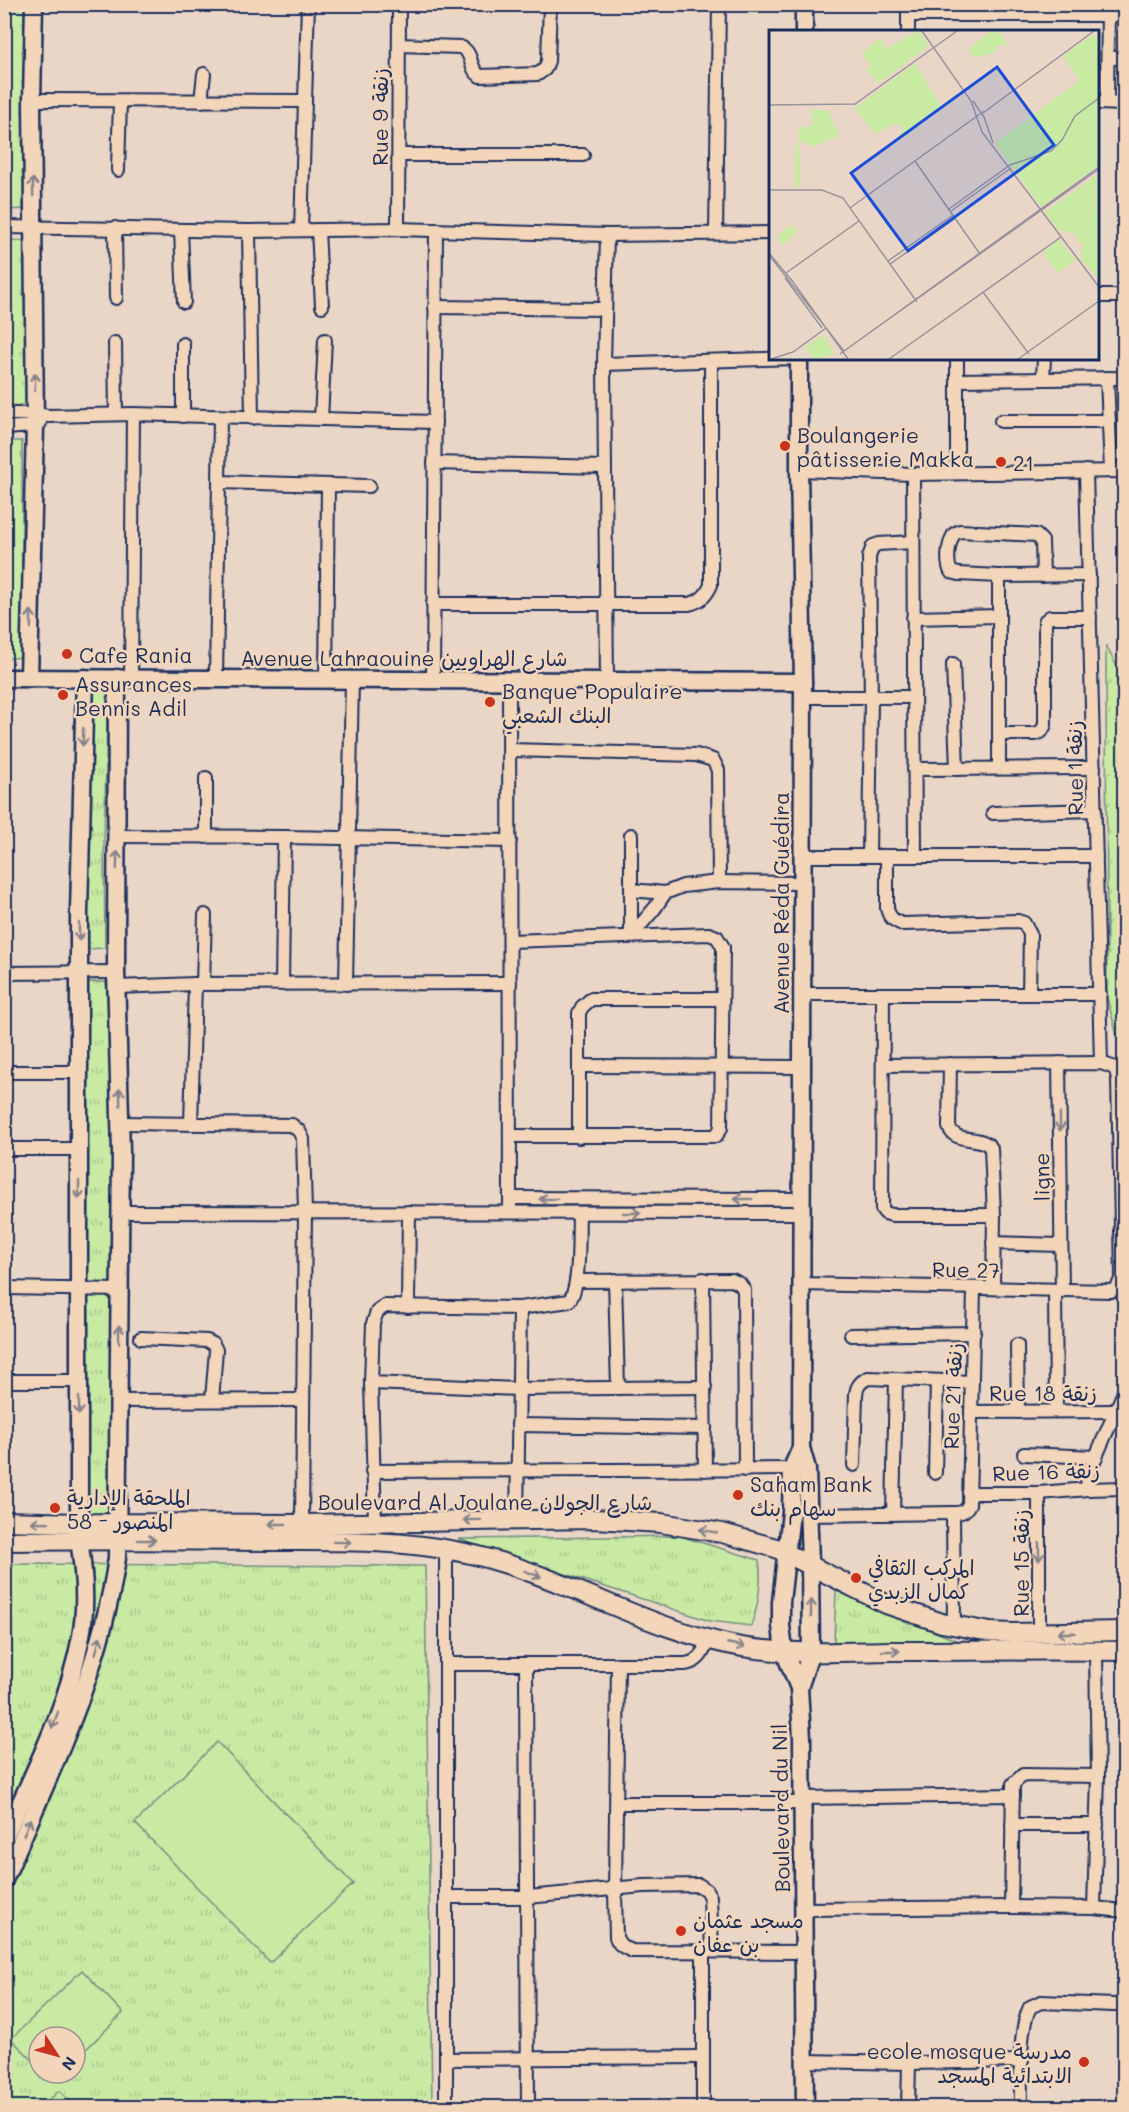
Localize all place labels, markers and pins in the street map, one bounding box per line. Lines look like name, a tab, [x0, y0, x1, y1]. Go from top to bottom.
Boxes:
place label: Boulangerie pâtisserie Makka	[797, 421, 974, 472]
marker: Boulangerie pâtisserie Makka	[778, 439, 792, 453]
place label: 21	[1013, 449, 1034, 476]
marker: 21	[994, 455, 1008, 469]
place label: Cafe Rania	[79, 641, 193, 668]
marker: Cafe Rania	[60, 647, 74, 661]
place label: Assurances Bennis Adil	[75, 670, 192, 721]
place label: Banque Populaire البنك الشعبي	[502, 677, 682, 735]
marker: Assurances Bennis Adil	[56, 688, 70, 702]
marker: Banque Populaire البنك الشعبي	[483, 695, 497, 709]
place label: Saham Bank سهام بنك	[750, 1470, 872, 1525]
place label: الملحقة الإدارية 58 - المنصور	[67, 1483, 191, 1535]
marker: Saham Bank سهام بنك	[731, 1488, 745, 1502]
marker: الملحقة الإدارية 58 - المنصور	[48, 1501, 62, 1515]
place label: المركب الثقافي كمال الزبدي	[868, 1553, 975, 1607]
marker: المركب الثقافي كمال الزبدي	[849, 1571, 863, 1585]
place label: مسجد عثمان بن عفان	[693, 1906, 804, 1958]
marker: مسجد عثمان بن عفان	[674, 1924, 688, 1938]
place label: ecole mosque مدرسة الابتدائية المسجد	[867, 2037, 1072, 2089]
marker: ecole mosque مدرسة الابتدائية المسجد	[1077, 2055, 1091, 2069]

